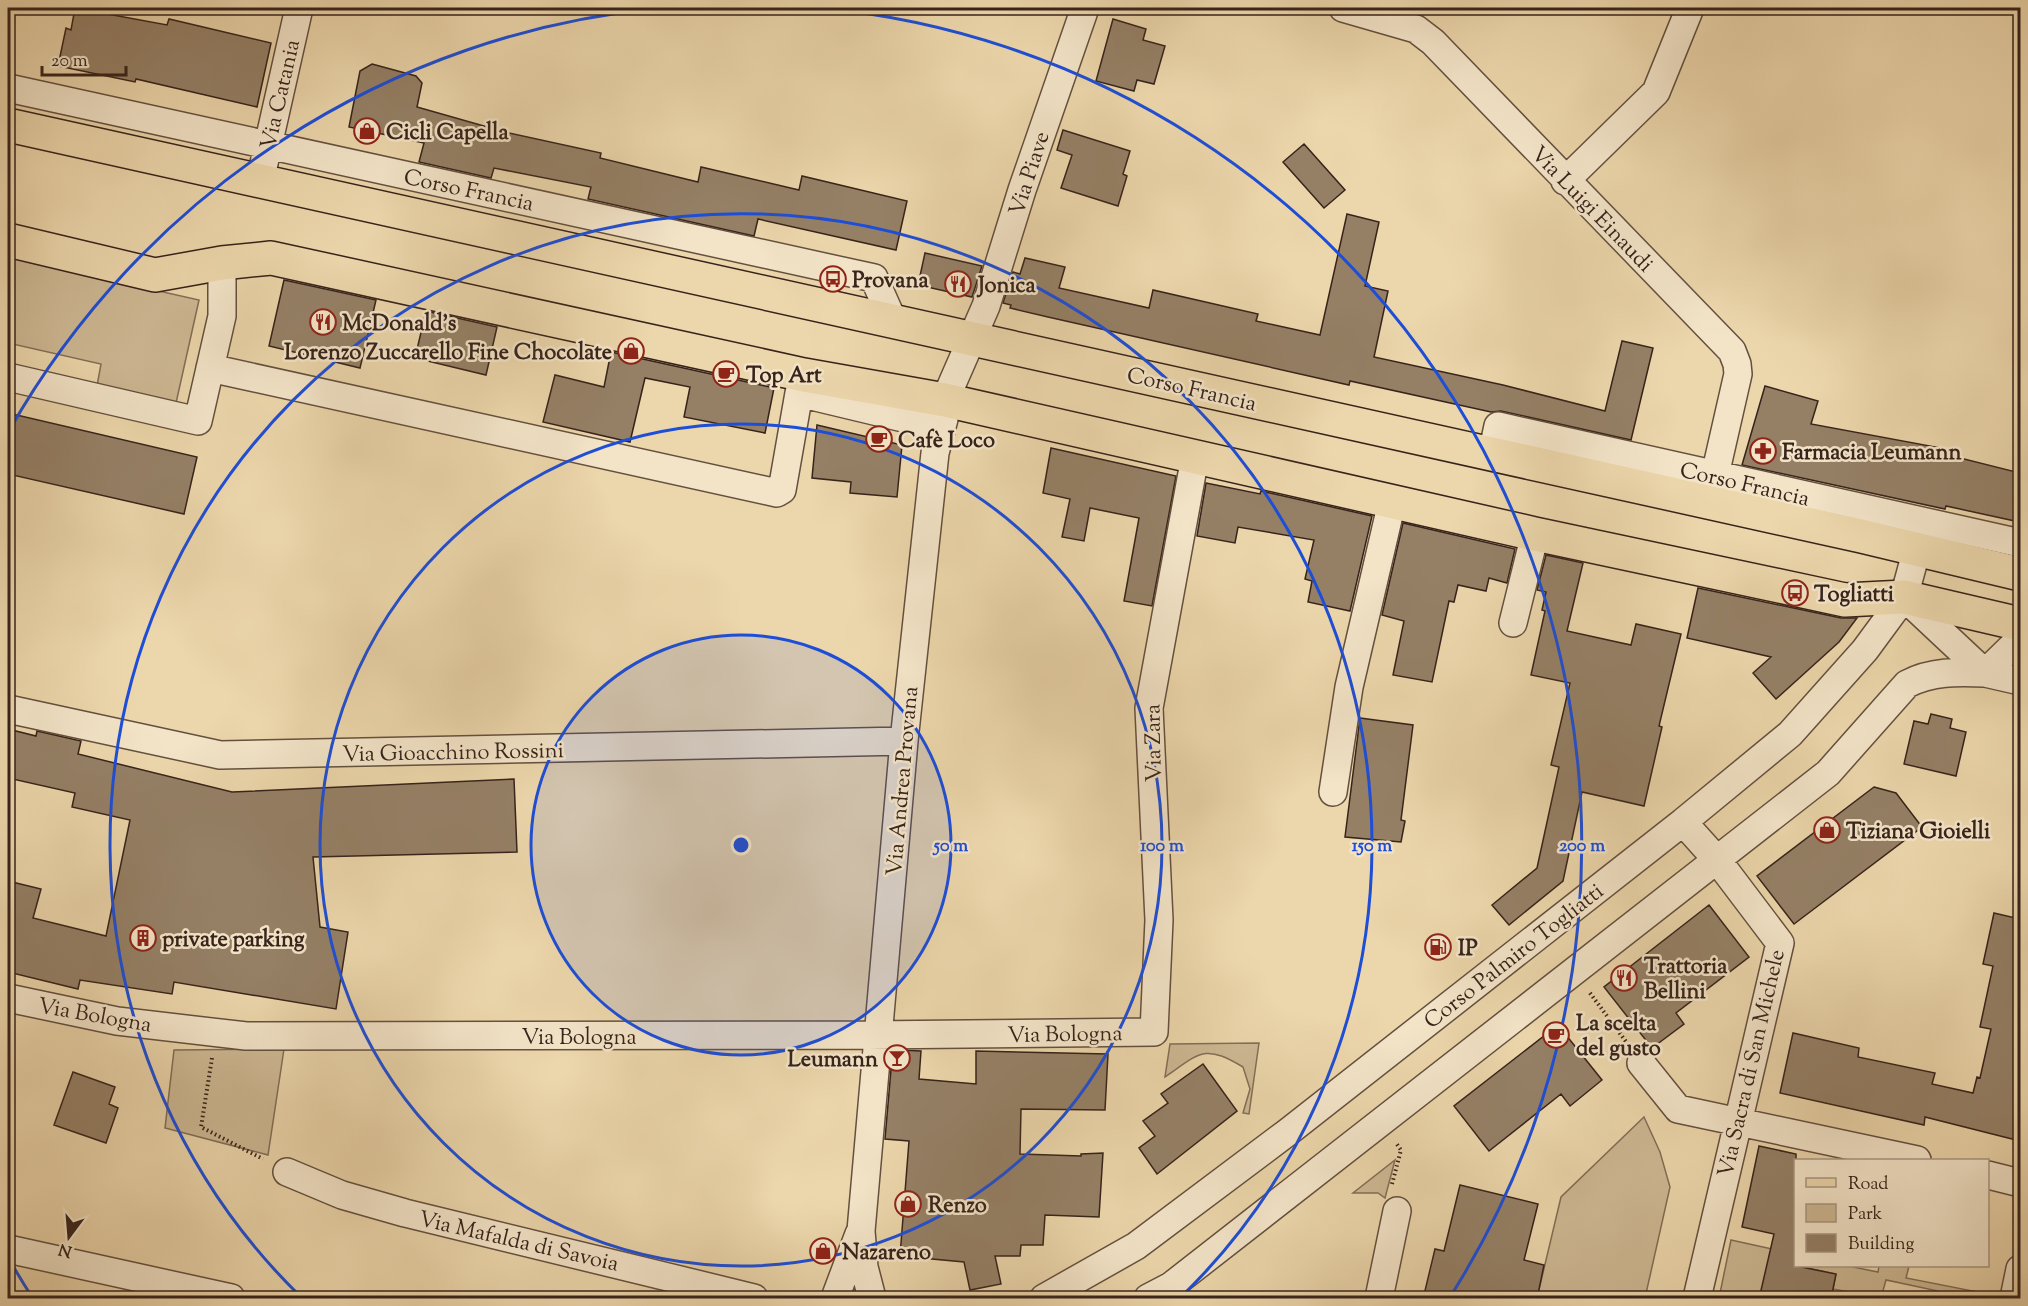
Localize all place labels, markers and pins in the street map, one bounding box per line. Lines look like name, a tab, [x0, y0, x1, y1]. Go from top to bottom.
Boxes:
shop icon: Cicli Capella	[352, 116, 382, 146]
place label: Cicli Capella	[386, 118, 509, 150]
bus stop icon: Provana	[818, 264, 848, 294]
place label: Provana	[852, 266, 929, 298]
restaurant icon: Jonica	[943, 269, 973, 299]
place label: Jonica	[976, 271, 1036, 303]
restaurant icon: McDonald's	[308, 307, 338, 337]
place label: McDonald's	[342, 309, 457, 341]
shop icon: Lorenzo Zuccarello Fine Chocolate	[616, 336, 646, 366]
place label: Lorenzo Zuccarello Fine Chocolate	[284, 338, 612, 370]
cafe icon: Top Art	[711, 359, 741, 389]
place label: Top Art	[746, 361, 822, 393]
cafe icon: Cafè Loco	[864, 424, 894, 454]
place label: Cafè Loco	[898, 426, 995, 458]
pharmacy icon: Farmacia Leumann	[1748, 436, 1778, 466]
place label: Farmacia Leumann	[1782, 438, 1962, 470]
bus stop icon: Togliatti	[1780, 578, 1810, 608]
place label: Togliatti	[1814, 580, 1895, 612]
shop icon: Tiziana Gioielli	[1812, 815, 1842, 845]
place label: Tiziana Gioielli	[1846, 817, 1991, 849]
centre of rings	[731, 835, 751, 855]
building icon: private parking	[128, 923, 158, 953]
place label: private parking	[162, 925, 305, 957]
fuel station icon: IP	[1423, 932, 1453, 962]
place label: IP	[1458, 934, 1478, 966]
place label: Trattoria Bellini	[1644, 952, 1728, 1009]
restaurant icon: Trattoria Bellini	[1609, 963, 1639, 993]
place label: La scelta del gusto	[1576, 1009, 1661, 1066]
cafe icon: La scelta del gusto	[1541, 1020, 1571, 1050]
bar icon: Leumann	[882, 1043, 912, 1073]
place label: Leumann	[787, 1045, 878, 1077]
shop icon: Renzo	[893, 1189, 923, 1219]
place label: Renzo	[928, 1191, 987, 1223]
shop icon: Nazareno	[808, 1236, 838, 1266]
place label: Nazareno	[842, 1238, 931, 1270]

